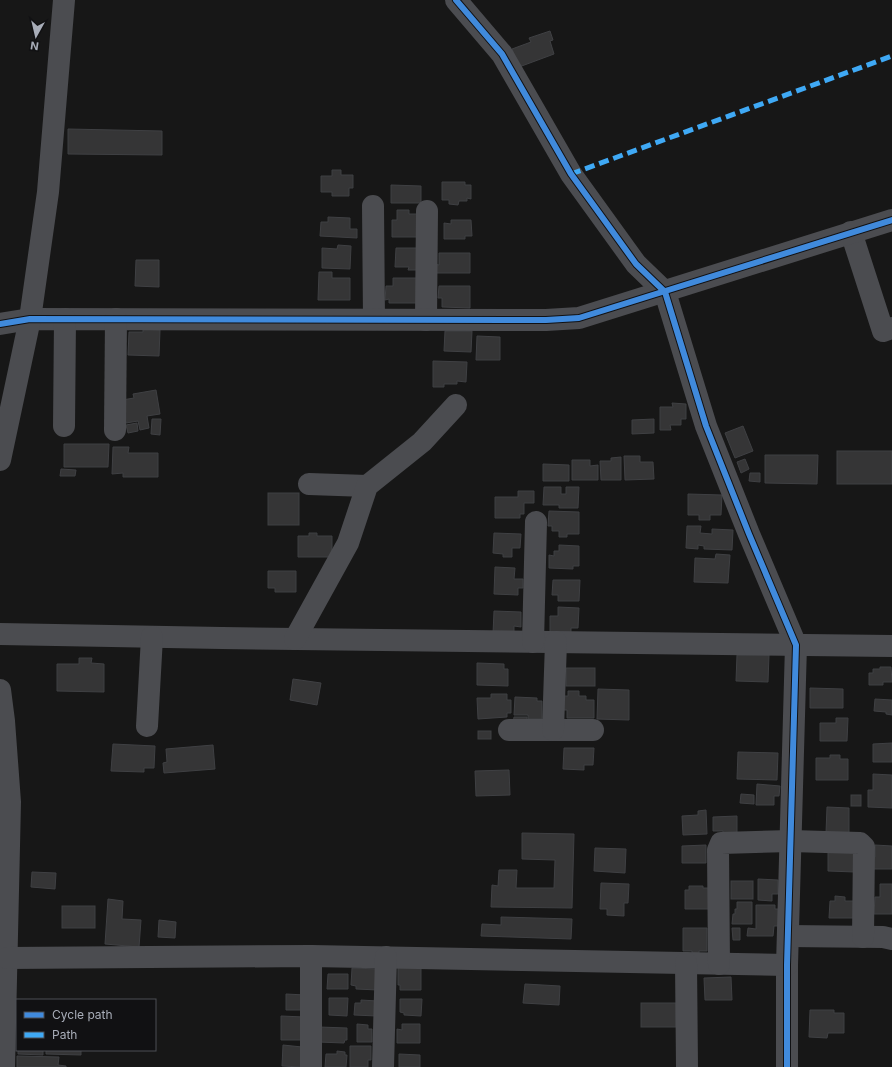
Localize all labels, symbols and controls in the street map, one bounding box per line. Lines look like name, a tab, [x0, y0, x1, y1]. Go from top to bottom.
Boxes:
north arrow	[16, 16, 56, 56]
text: N	[29, 38, 40, 53]
legend	[16, 999, 156, 1051]
text: Cycle path	[52, 1007, 113, 1022]
text: Path	[52, 1027, 77, 1042]

